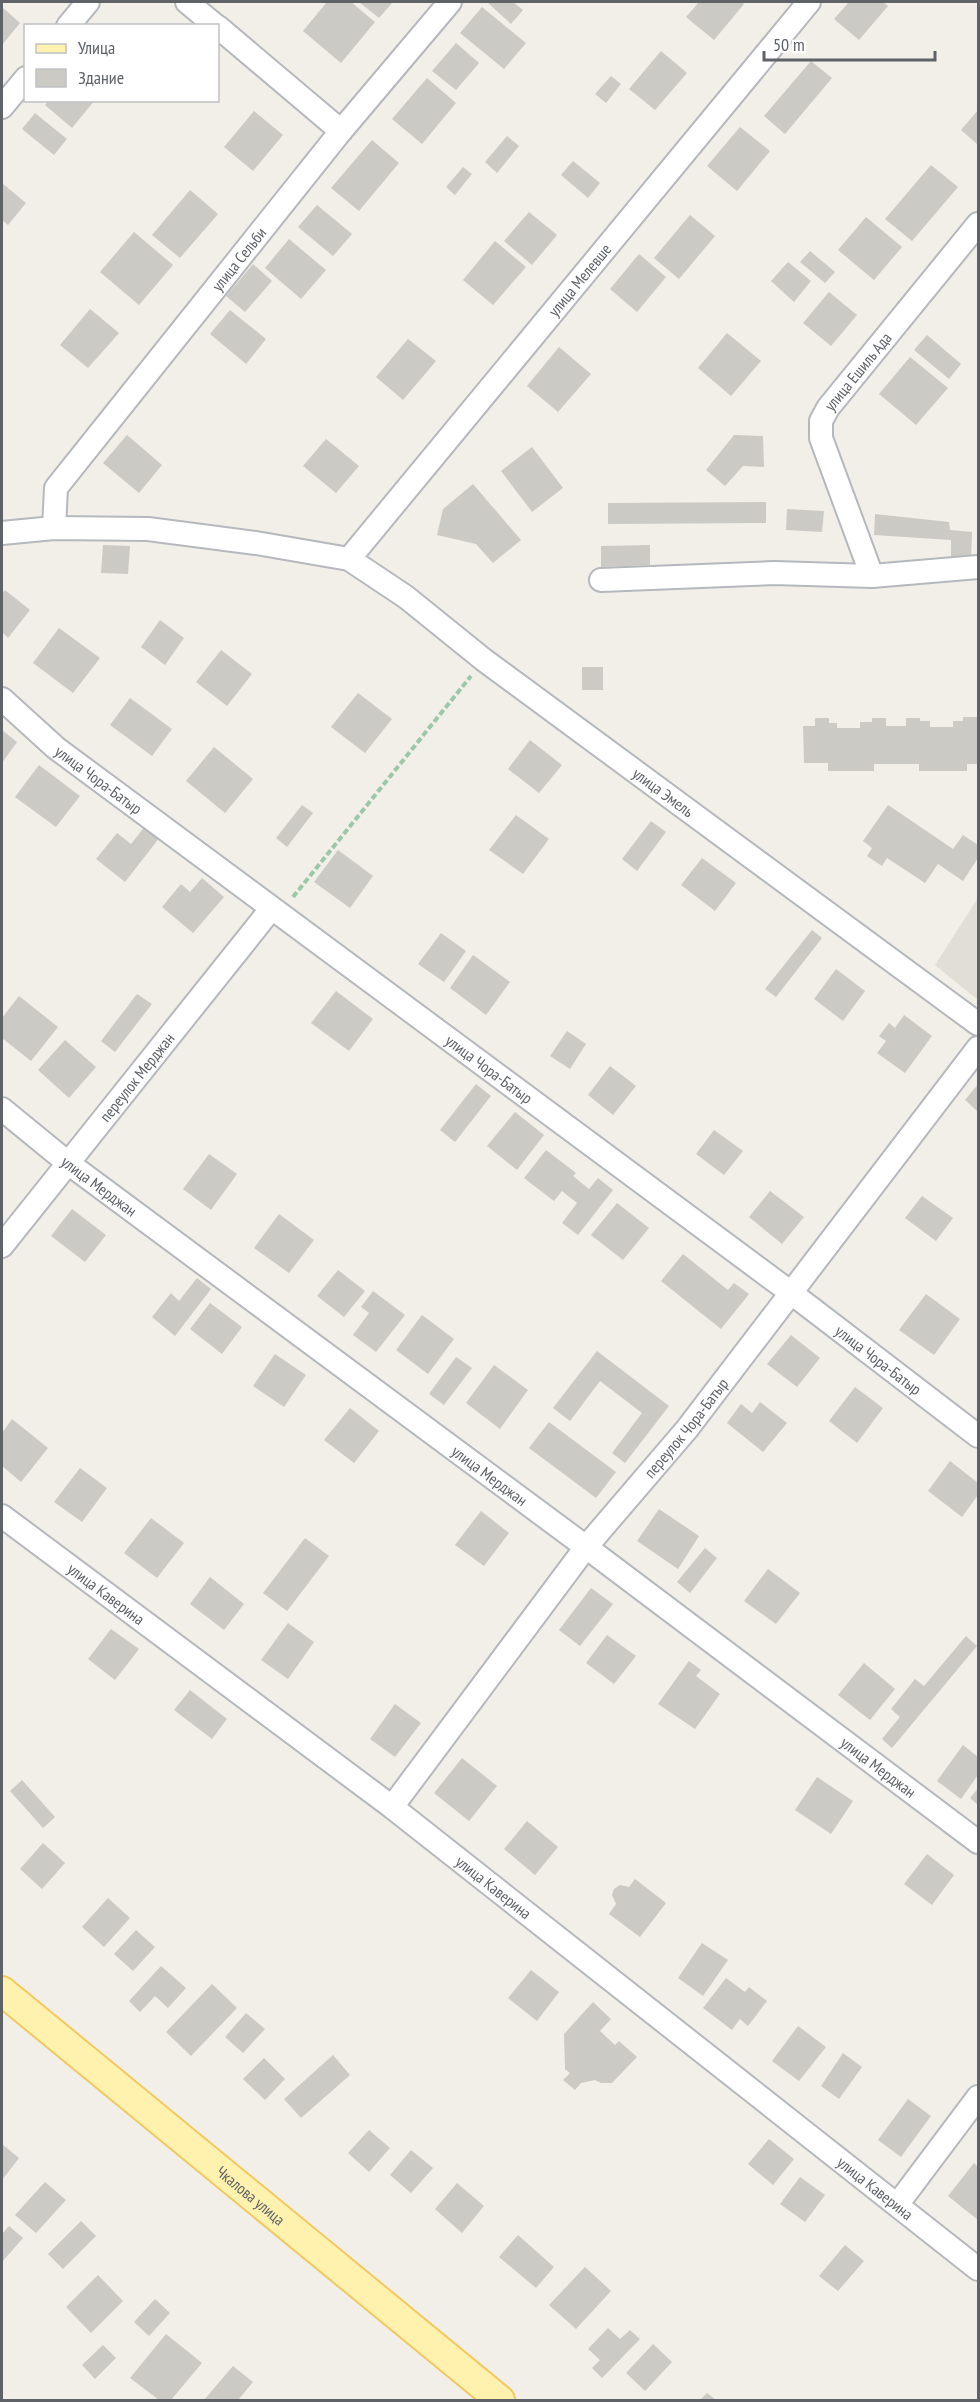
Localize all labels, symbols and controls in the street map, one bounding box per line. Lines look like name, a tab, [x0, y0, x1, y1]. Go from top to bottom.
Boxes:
legend	[24, 24, 219, 102]
scale bar	[764, 24, 935, 62]
text: 50 m	[773, 33, 805, 56]
text: Улица	[78, 36, 115, 59]
text: Здание	[78, 66, 124, 89]
street label: улица Сельби	[207, 223, 270, 295]
street label: улица Мелевше	[544, 239, 615, 320]
street label: улица Ешиль Ада	[820, 328, 896, 415]
street label: улица Чора-Батыр	[51, 741, 146, 818]
street label: улица Эмель	[629, 763, 698, 821]
street label: переулок Мерджан	[95, 1029, 178, 1126]
street label: улица Чора-Батыр	[442, 1030, 537, 1108]
street label: улица Мерджан	[57, 1152, 141, 1221]
street label: улица Чора-Батыр	[831, 1320, 926, 1399]
street label: переулок Чора-Батыр	[640, 1374, 732, 1482]
street label: улица Мерджан	[448, 1441, 531, 1510]
street label: улица Каверина	[64, 1559, 149, 1629]
street label: улица Мерджан	[837, 1732, 920, 1802]
street label: улица Каверина	[452, 1851, 536, 1923]
street label: улица Каверина	[833, 2152, 917, 2224]
street label: Чкалова улица	[212, 2161, 289, 2229]

